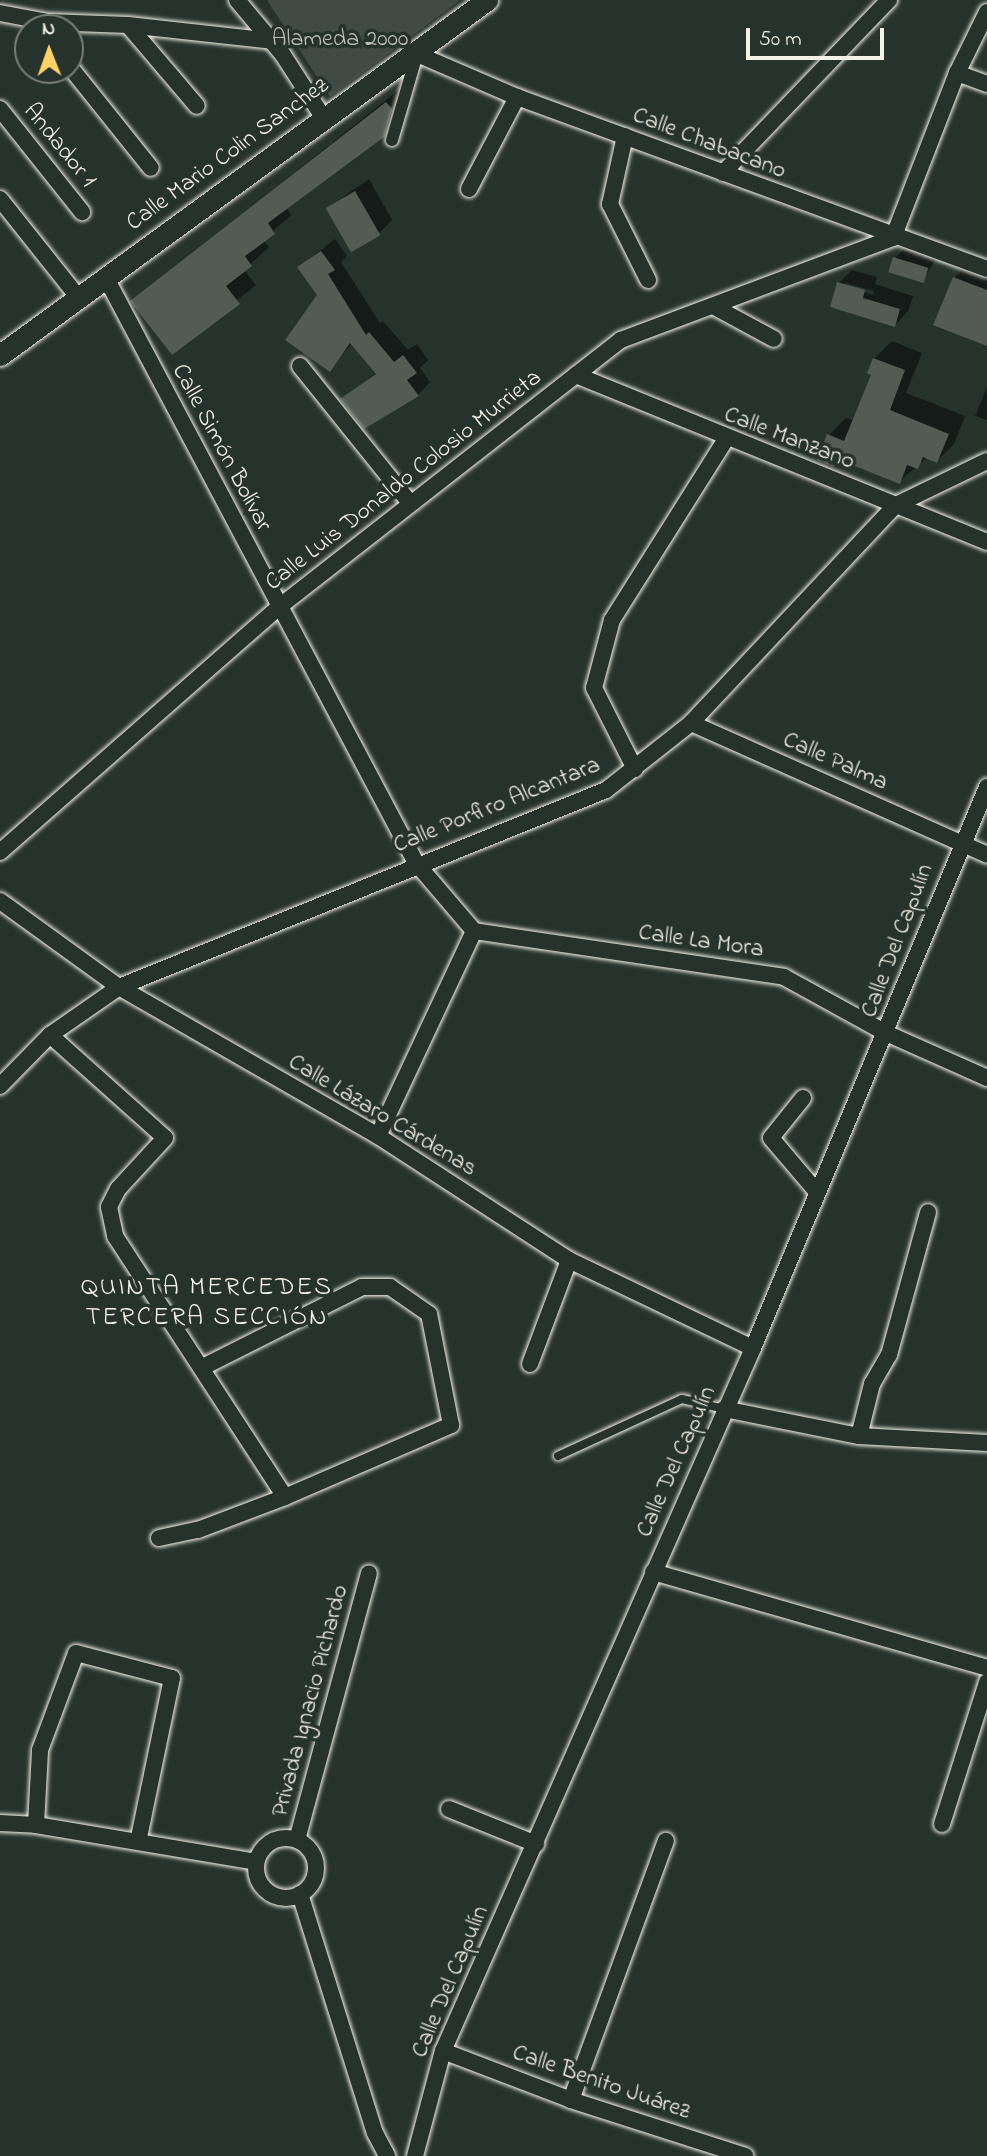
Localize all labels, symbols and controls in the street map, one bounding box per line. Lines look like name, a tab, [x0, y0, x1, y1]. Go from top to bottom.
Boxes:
north arrow	[14, 14, 84, 84]
scale bar	[749, 14, 887, 58]
text: N	[42, 16, 55, 43]
text: 50 m	[759, 25, 802, 55]
park label: Alameda 2000	[272, 26, 408, 54]
street label: Calle Mario Colin Sanchez	[121, 72, 335, 238]
street label: Andador 1	[16, 98, 102, 194]
street label: Calle Chabacano	[628, 102, 790, 186]
street label: Calle Simón Bolívar	[165, 359, 277, 537]
street label: Calle Luis Donaldo Colosio Murrieta	[260, 364, 548, 598]
street label: Calle Manzano	[720, 401, 858, 477]
street label: Calle Palma	[778, 726, 892, 798]
street label: Calle Porfiro Alcantara	[389, 751, 605, 861]
street label: Calle Del Capulín	[855, 860, 941, 1022]
street label: Calle La Mora	[636, 919, 766, 965]
street label: Calle Lázaro Cárdenas	[282, 1048, 482, 1184]
district label: QUINTA MERCEDES TERCERA SECCIÓN	[83, 1273, 331, 1334]
street label: Calle Del Capulín	[631, 1382, 723, 1542]
street label: Privada Ignacio Pichardo	[266, 1582, 356, 1820]
street label: Calle Del Capulín	[406, 1902, 496, 2062]
street label: Calle Benito Juárez	[508, 2039, 694, 2127]

